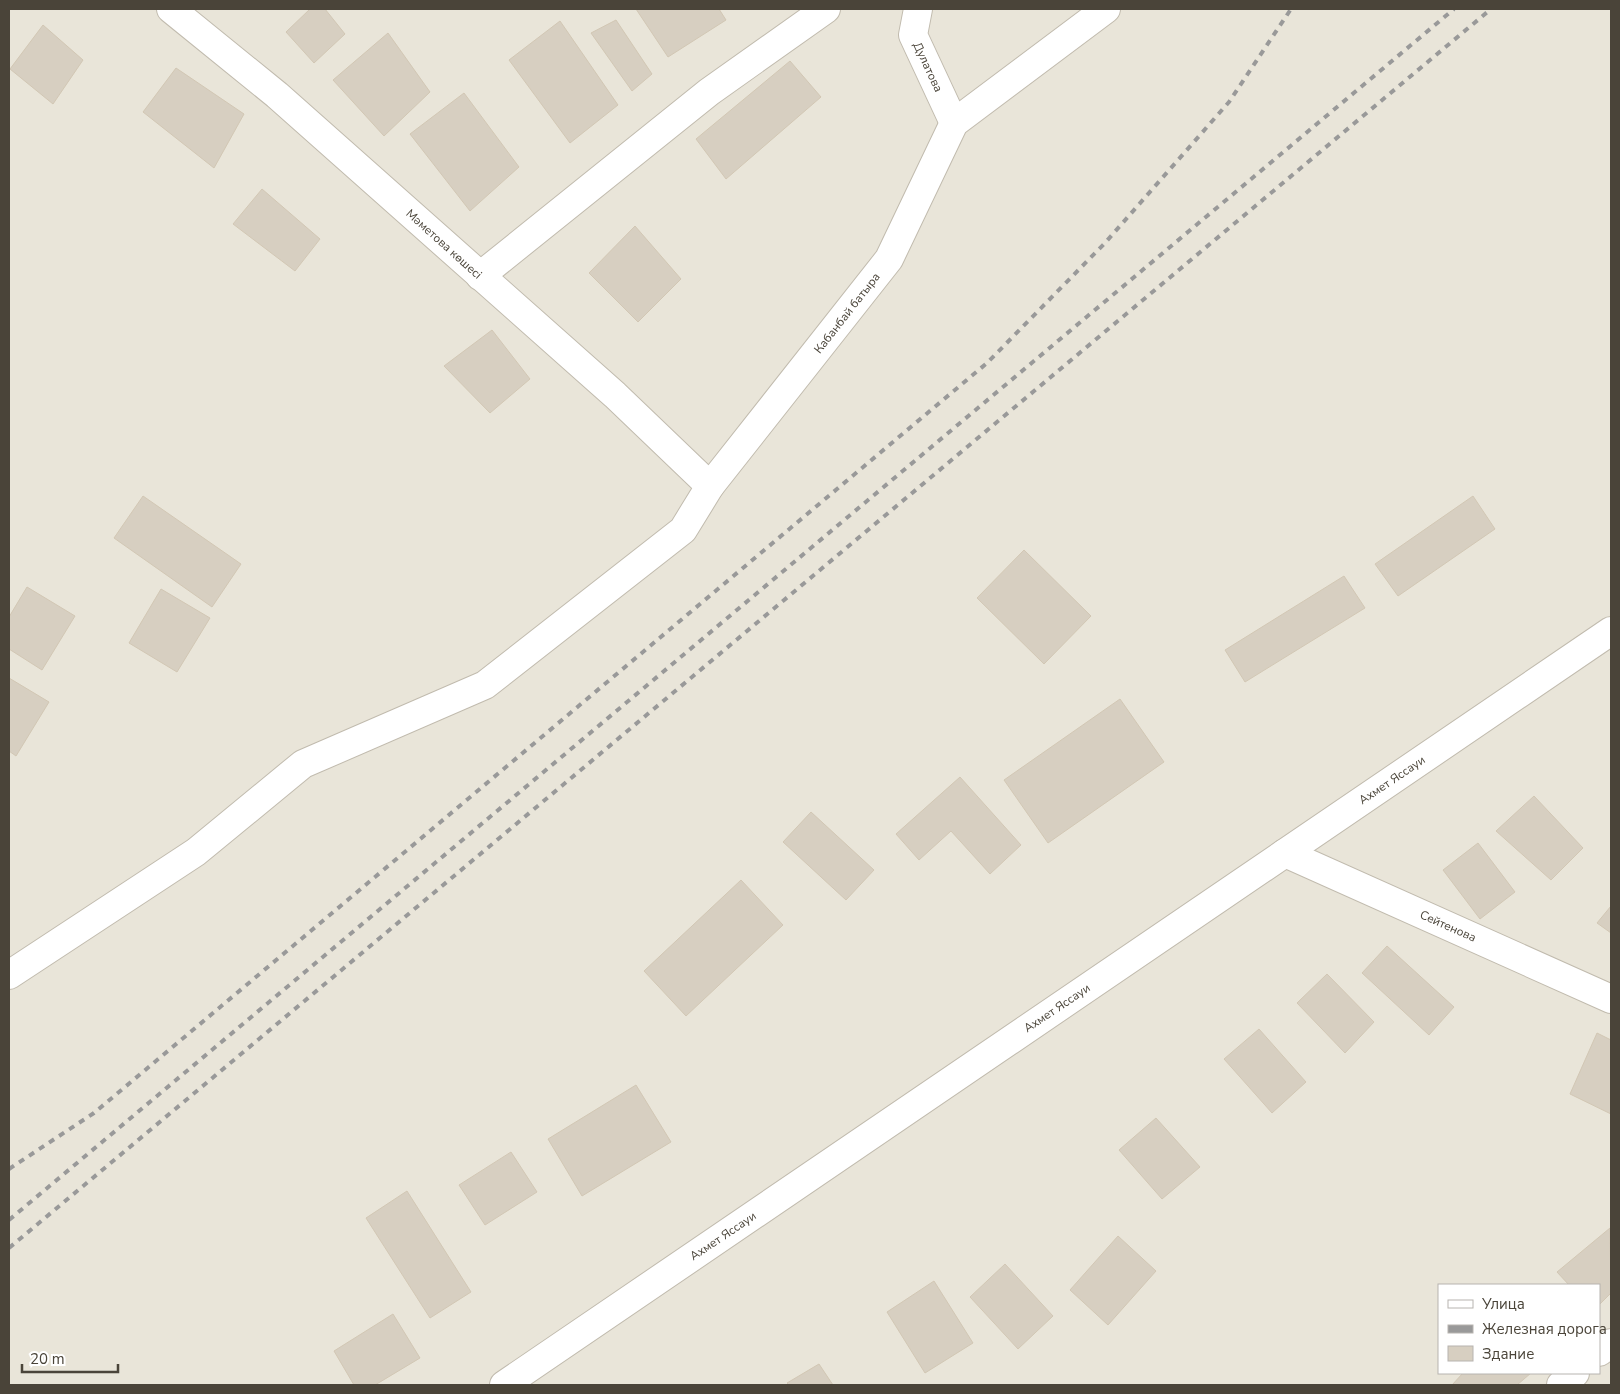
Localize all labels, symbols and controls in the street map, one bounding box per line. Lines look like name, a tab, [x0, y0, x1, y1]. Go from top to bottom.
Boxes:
street label: Дулатова	[909, 39, 947, 95]
street label: Мәметова көшесі	[403, 206, 486, 283]
street label: Кабанбай батыра	[810, 269, 884, 357]
street label: Ахмет Яссауи	[1356, 752, 1428, 808]
street label: Сейтенова	[1417, 906, 1479, 946]
street label: Ахмет Яссауи	[1021, 980, 1093, 1036]
street label: Ахмет Яссауи	[687, 1208, 759, 1264]
legend	[1438, 1284, 1600, 1374]
text: Улица	[1481, 1294, 1525, 1314]
text: Железная дорога	[1482, 1319, 1607, 1339]
scale bar	[22, 1342, 119, 1374]
text: Здание	[1482, 1344, 1534, 1364]
text: 20 m	[30, 1349, 65, 1369]

